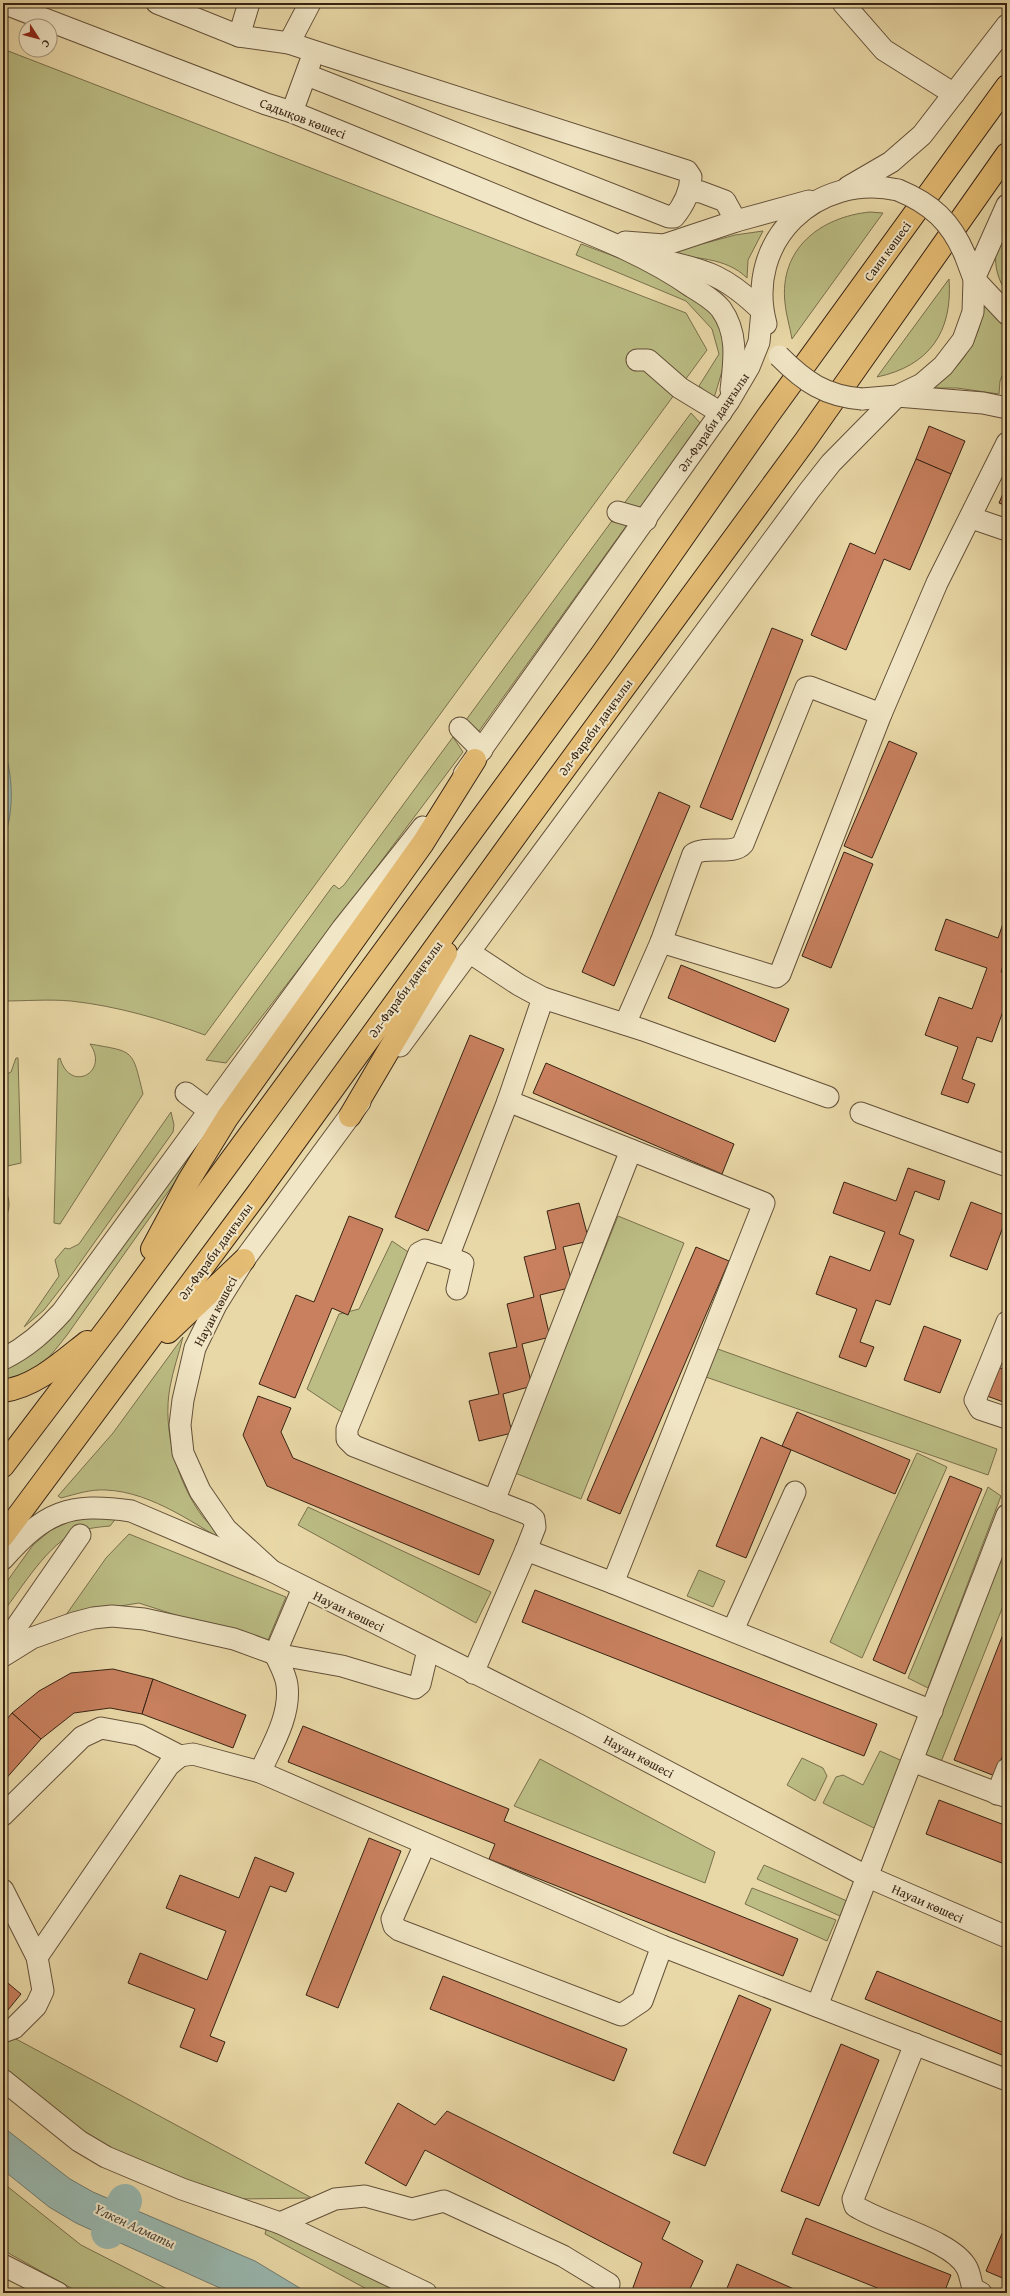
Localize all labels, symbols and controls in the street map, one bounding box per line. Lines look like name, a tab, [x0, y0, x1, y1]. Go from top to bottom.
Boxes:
north arrow	[18, 18, 58, 58]
text: С	[38, 37, 54, 51]
street label: Садықов көшесі	[257, 93, 349, 144]
street label: Саин көшесі	[859, 217, 916, 285]
street label: Әл-Фараби даңғылы	[673, 369, 754, 476]
street label: Әл-Фараби даңғылы	[554, 675, 637, 780]
street label: Әл-Фараби даңғылы	[364, 937, 447, 1042]
street label: Әл-Фараби даңғылы	[174, 1199, 257, 1304]
street label: Науаи көшесі	[189, 1272, 242, 1350]
street label: Науаи көшесі	[310, 1586, 388, 1637]
street label: Науаи көшесі	[600, 1730, 678, 1783]
street label: Науаи көшесі	[889, 1879, 967, 1928]
water label: Үлкен Алматы	[91, 2199, 179, 2254]

